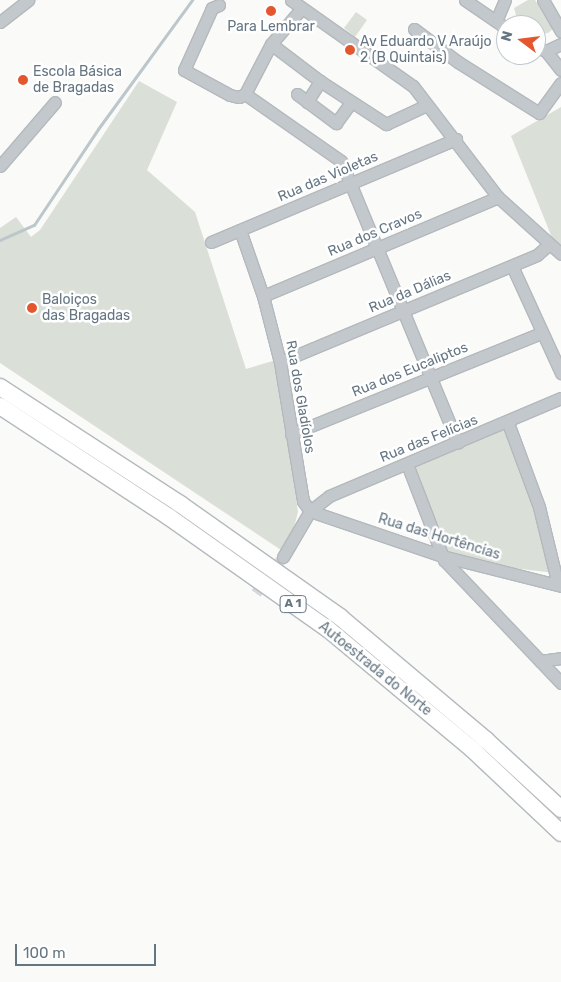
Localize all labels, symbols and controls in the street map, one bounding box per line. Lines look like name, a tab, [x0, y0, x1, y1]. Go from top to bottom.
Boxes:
marker: Para Lembrar	[265, 5, 277, 17]
north arrow	[496, 15, 546, 65]
place label: Para Lembrar	[227, 19, 315, 35]
text: N	[497, 29, 517, 43]
place label: Av Eduardo V Araújo 2 (B Quintais)	[360, 34, 493, 66]
marker: Av Eduardo V Araújo 2 (B Quintais)	[344, 44, 356, 56]
place label: Escola Básica de Bragadas	[33, 64, 122, 96]
marker: Escola Básica de Bragadas	[17, 74, 29, 86]
street label: Rua das Violetas	[275, 148, 381, 206]
street label: Rua dos Cravos	[325, 206, 425, 260]
street label: Rua da Dálias	[367, 267, 453, 317]
place label: Baloiços das Bragadas	[42, 292, 130, 324]
marker: Baloiços das Bragadas	[26, 302, 38, 314]
street label: Rua dos Gladíolos	[282, 339, 318, 455]
street label: Rua dos Eucaliptos	[350, 339, 470, 401]
street label: Rua das Felícias	[378, 412, 480, 466]
street label: Rua das Hortências	[376, 510, 502, 564]
road number: A 1	[279, 594, 307, 614]
street label: Autoestrada do Norte	[315, 618, 435, 720]
scale bar	[18, 934, 159, 966]
text: 100 m	[23, 944, 65, 962]

